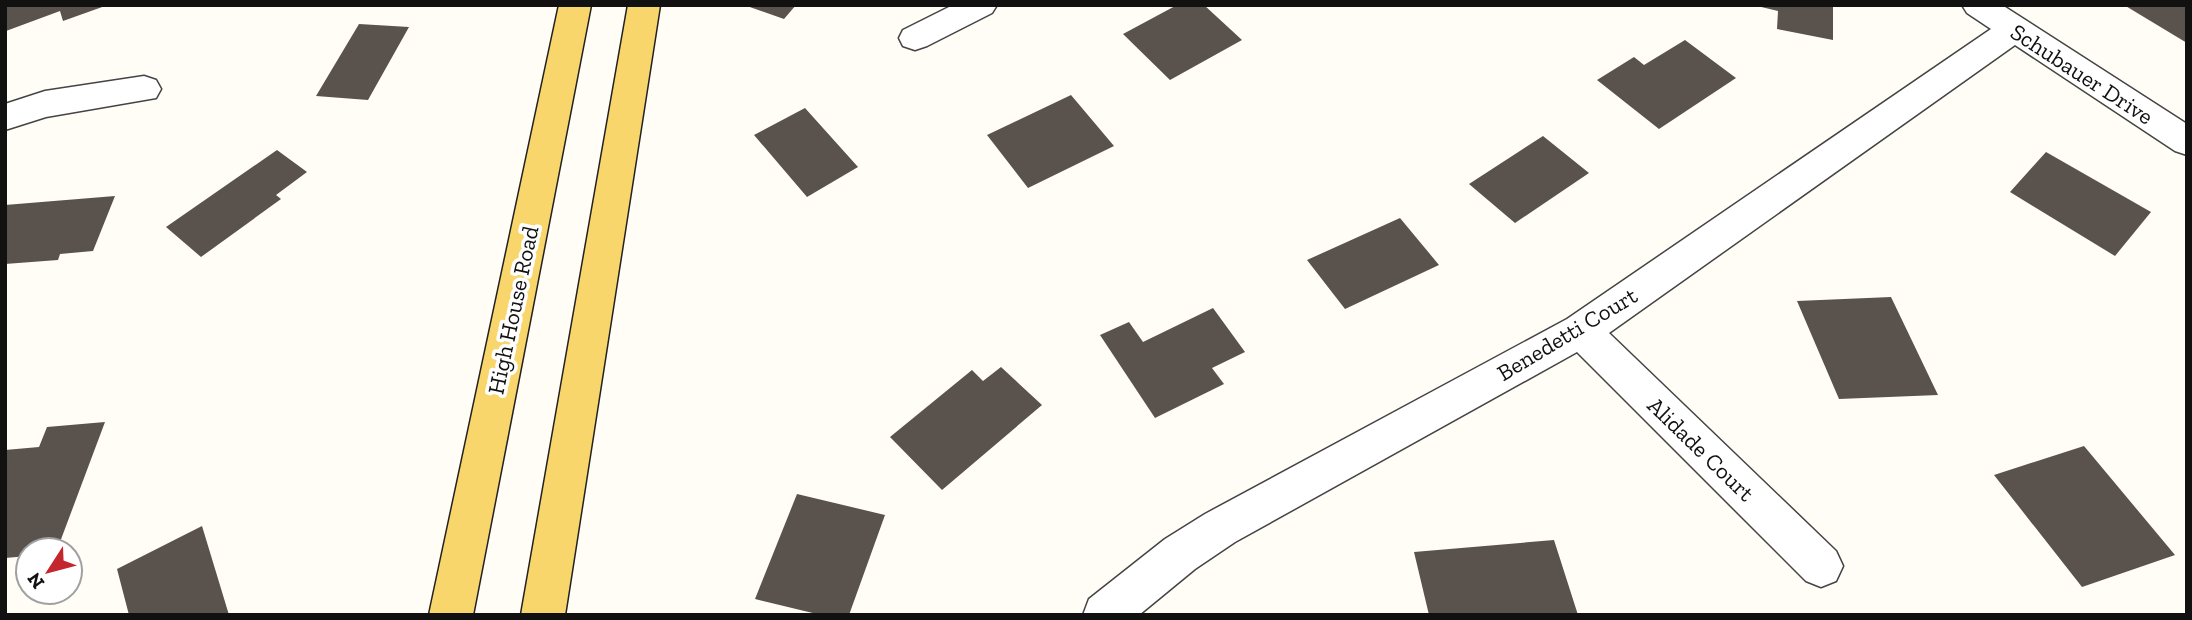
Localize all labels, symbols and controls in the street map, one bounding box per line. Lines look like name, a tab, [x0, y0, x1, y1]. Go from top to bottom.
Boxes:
street label: Schubauer Drive	[2005, 17, 2159, 131]
street label: High House Road	[481, 223, 545, 397]
street label: Benedetti Court	[1492, 281, 1643, 387]
street label: Alidade Court	[1642, 391, 1761, 507]
north arrow	[14, 536, 84, 606]
text: N	[22, 568, 49, 593]

